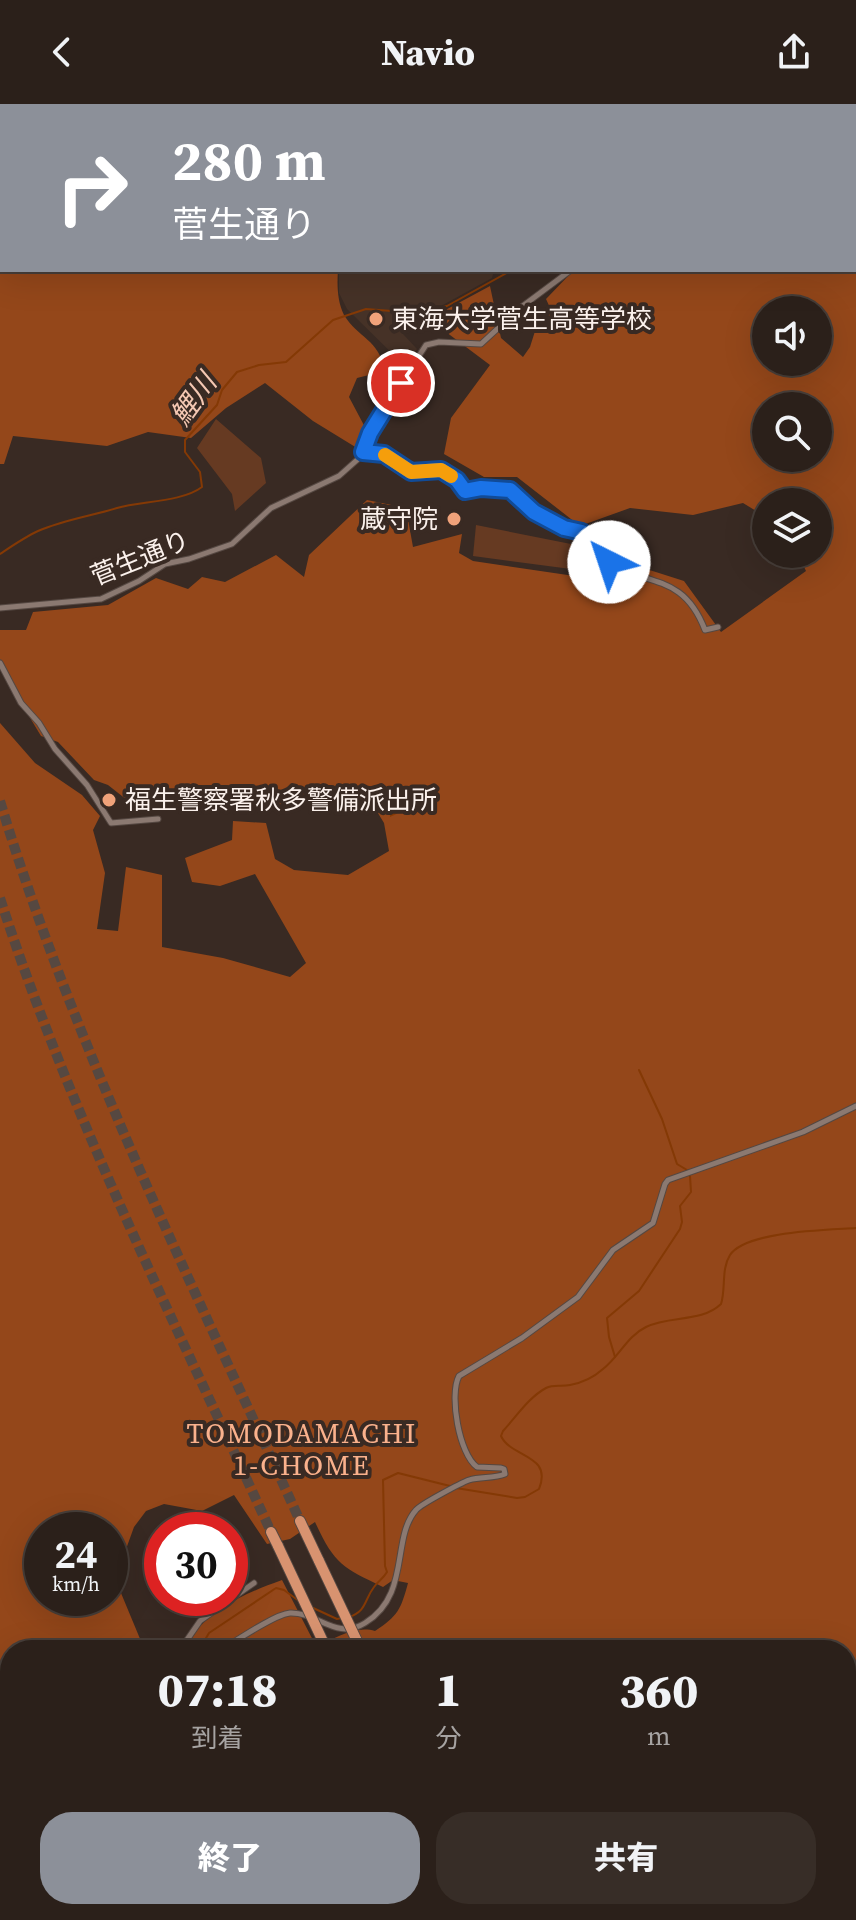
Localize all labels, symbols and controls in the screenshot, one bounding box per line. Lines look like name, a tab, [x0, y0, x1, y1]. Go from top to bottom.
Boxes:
text: Navio	[381, 28, 475, 77]
icon: back	[40, 30, 84, 74]
icon: share	[772, 30, 816, 74]
text: 280 m	[172, 122, 326, 199]
icon: right	[40, 136, 144, 240]
text: 菅生通り	[172, 200, 316, 249]
map controls	[752, 296, 832, 568]
button: sound	[752, 296, 832, 376]
place label: 東海大学菅生高等学校	[392, 301, 652, 337]
marker: 東海大学菅生高等学校	[367, 310, 385, 328]
pin	[367, 349, 435, 417]
icon: arrive	[379, 361, 423, 405]
water label: 鯉川	[161, 363, 227, 433]
button: search	[752, 392, 832, 472]
button: layers	[752, 488, 832, 568]
place label: 蔵守院	[360, 501, 438, 537]
marker: 蔵守院	[445, 510, 463, 528]
position arrow	[567, 520, 651, 604]
street label: 菅生通り	[85, 522, 195, 594]
place label: 福生警察署秋多警備派出所	[125, 782, 437, 818]
marker: 福生警察署秋多警備派出所	[100, 791, 118, 809]
district label: TOMODAMACHI 1-CHOME	[187, 1414, 417, 1484]
speed limit sign: 30	[144, 1512, 248, 1616]
text: 24	[54, 1527, 98, 1581]
text: km/h	[52, 1570, 100, 1598]
text: 07:18	[157, 1656, 278, 1722]
text: 1	[435, 1656, 462, 1722]
text: 360	[619, 1657, 698, 1723]
text: m	[647, 1718, 671, 1754]
text: 到着	[192, 1720, 244, 1756]
text: 分	[435, 1720, 461, 1756]
button: 終了	[40, 1812, 420, 1904]
button: 共有	[436, 1812, 816, 1904]

